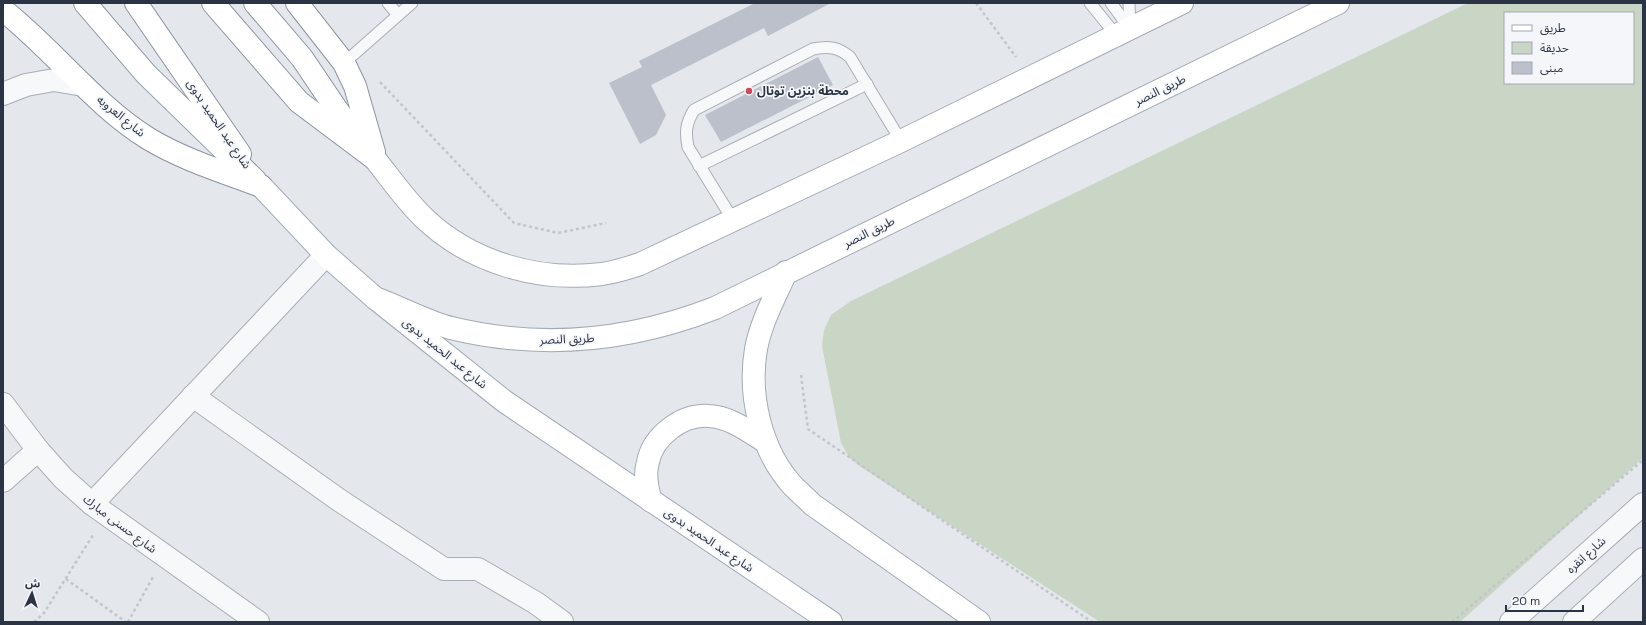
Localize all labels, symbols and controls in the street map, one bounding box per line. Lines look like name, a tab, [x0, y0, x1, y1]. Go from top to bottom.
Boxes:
legend	[1504, 12, 1634, 84]
text: طريق	[1540, 20, 1566, 36]
text: حديقة	[1540, 40, 1569, 56]
text: مبنى	[1540, 60, 1563, 76]
street label: طريق النصر	[1131, 71, 1188, 110]
street label: شارع عبد الحميد بدوى	[182, 76, 255, 172]
place label: محطة بنزين توتال	[757, 83, 849, 99]
marker: محطة بنزين توتال	[744, 86, 754, 96]
street label: شارع العروبه	[93, 92, 149, 141]
street label: طريق النصر	[840, 213, 897, 252]
street label: شارع عبد الحميد بدوى	[399, 314, 491, 393]
street label: طريق النصر	[538, 330, 595, 348]
street label: شارع حسنى مبارك	[79, 491, 160, 558]
street label: شارع عبد الحميد بدوى	[661, 504, 757, 577]
street label: شارع انقره	[1563, 533, 1610, 578]
north arrow	[12, 573, 52, 613]
text: ش	[25, 576, 41, 591]
scale bar	[1506, 587, 1583, 613]
text: 20 m	[1512, 593, 1540, 609]

